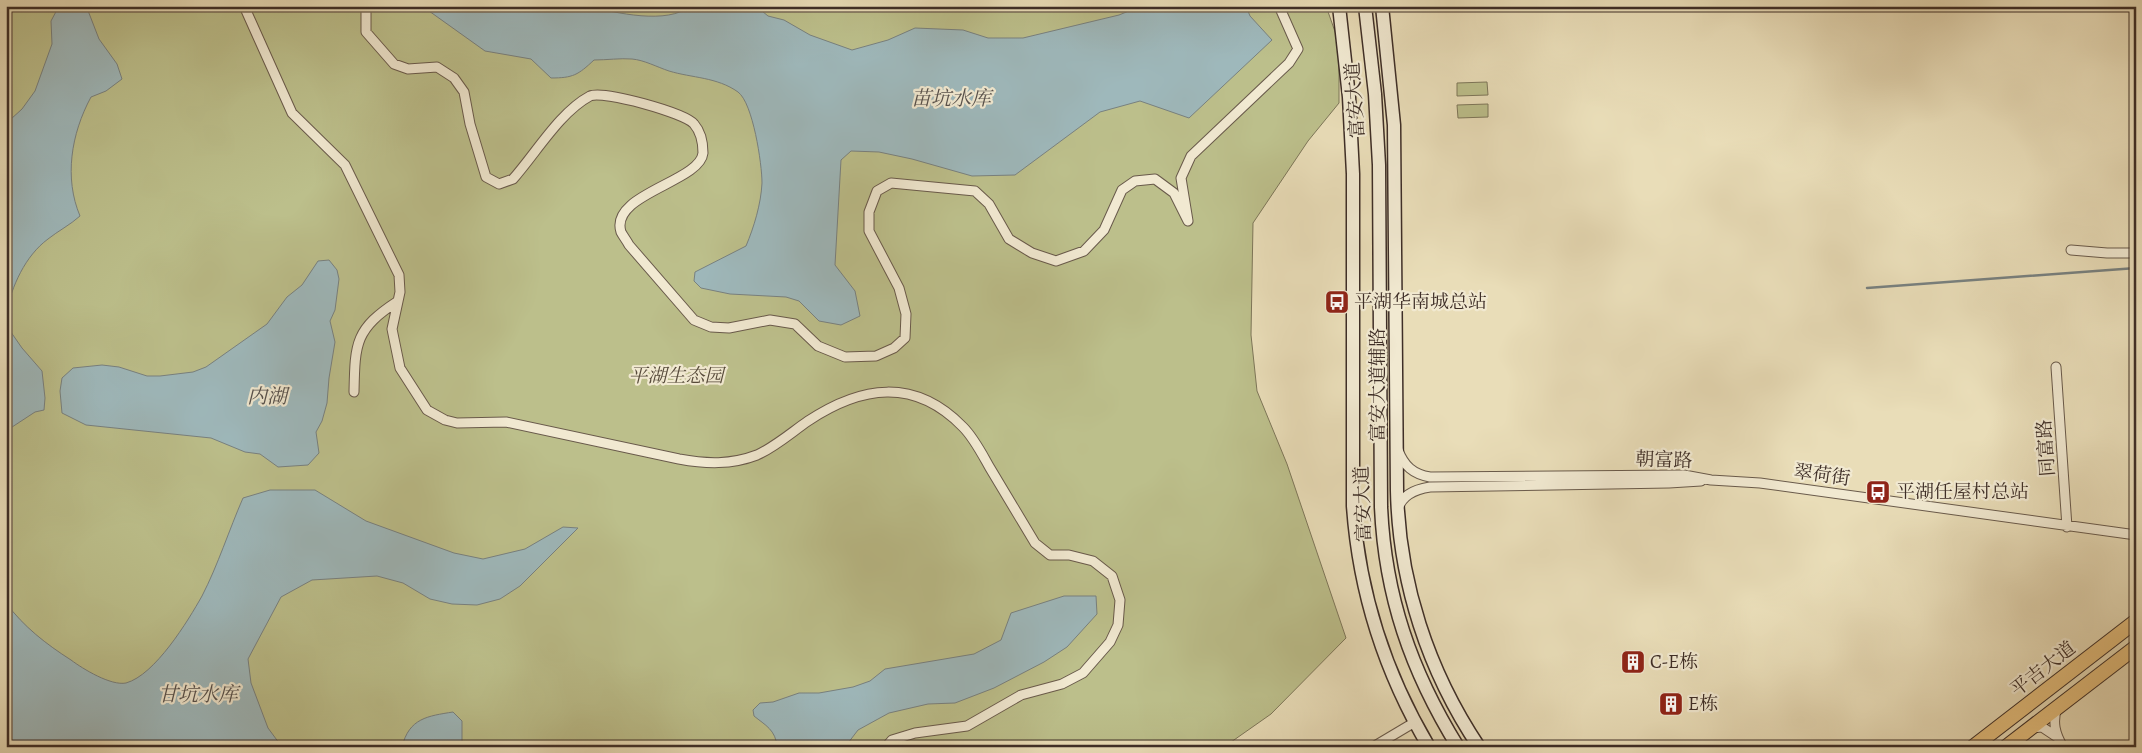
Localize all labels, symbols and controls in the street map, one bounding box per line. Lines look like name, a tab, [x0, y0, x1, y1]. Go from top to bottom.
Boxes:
street label: 富安大道	[1339, 61, 1371, 139]
water label: 苗坑水库	[911, 85, 994, 112]
bus stop icon: 平湖华南城总站	[1324, 289, 1350, 315]
place label: 平湖华南城总站	[1354, 289, 1487, 315]
street label: 富安大道辅路	[1365, 328, 1391, 442]
park label: 平湖生态园	[628, 363, 726, 389]
water label: 内湖	[247, 383, 290, 410]
street label: 同富路	[2031, 419, 2061, 477]
street label: 朝富路	[1635, 446, 1693, 474]
street label: 翠荷街	[1792, 458, 1852, 492]
street label: 富安大道	[1349, 466, 1377, 542]
bus stop icon: 平湖任屋村总站	[1865, 479, 1891, 505]
place label: 平湖任屋村总站	[1896, 479, 2029, 505]
street label: 平吉大道	[2005, 635, 2081, 703]
building icon: C-E栋	[1620, 649, 1646, 675]
place label: C-E栋	[1650, 649, 1698, 675]
water label: 甘坑水库	[158, 681, 241, 708]
building icon: E栋	[1658, 691, 1684, 717]
place label: E栋	[1688, 691, 1718, 717]

